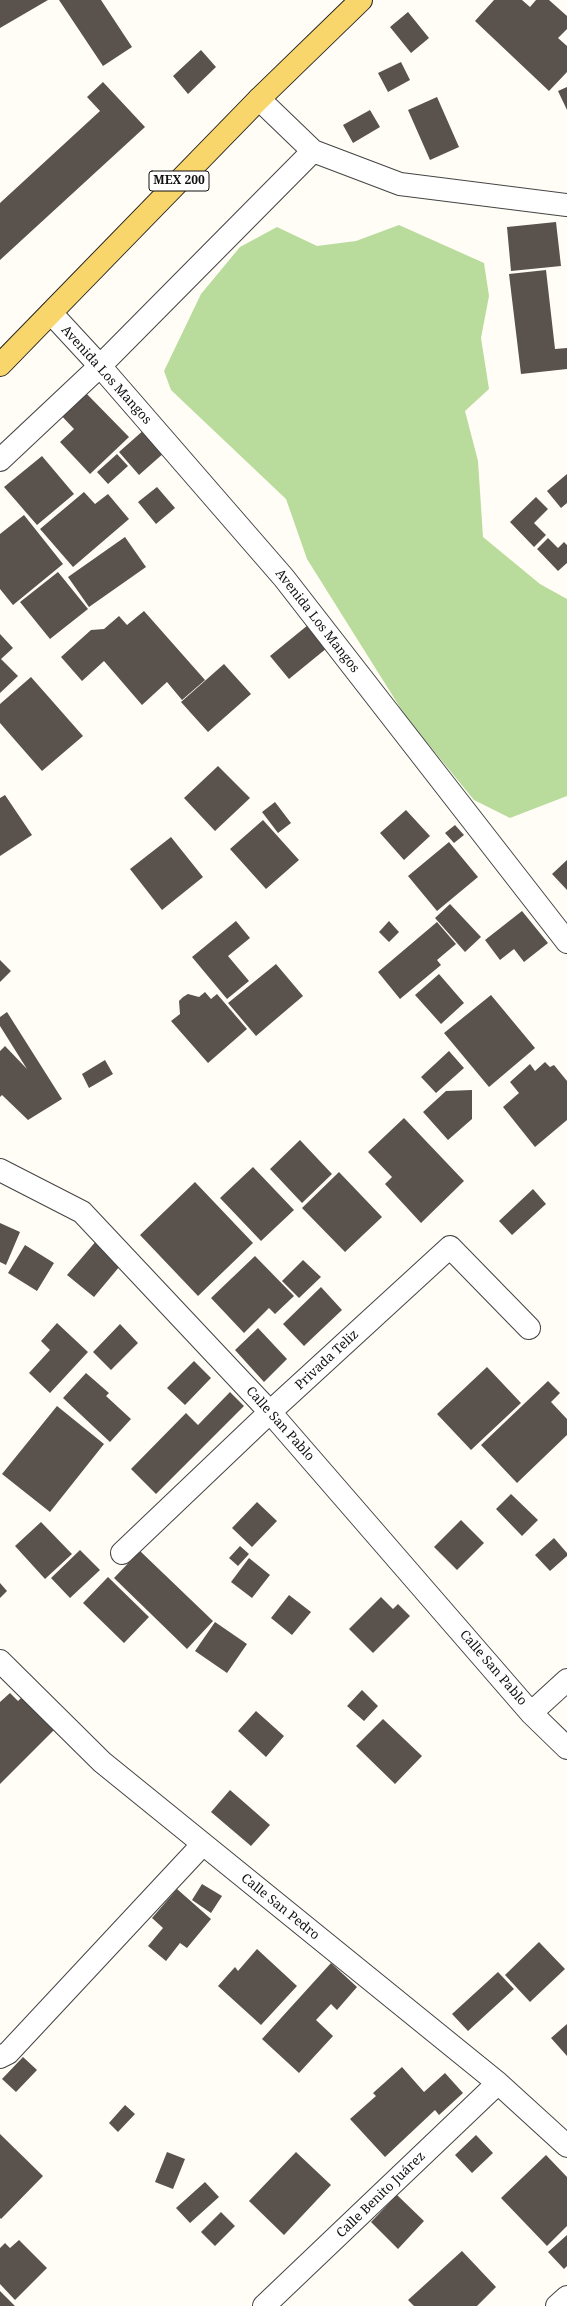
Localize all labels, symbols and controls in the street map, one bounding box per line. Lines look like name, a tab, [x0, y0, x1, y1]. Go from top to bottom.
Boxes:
road number: MEX 200	[149, 171, 209, 191]
street label: Avenida Los Mangos	[58, 323, 154, 427]
street label: Avenida Los Mangos	[272, 566, 362, 676]
street label: Privada Teliz	[292, 1327, 362, 1393]
street label: Calle San Pablo	[243, 1384, 317, 1464]
street label: Calle San Pablo	[456, 1627, 530, 1709]
street label: Calle San Pedro	[238, 1871, 322, 1943]
street label: Calle Benito Juárez	[333, 2149, 429, 2241]

